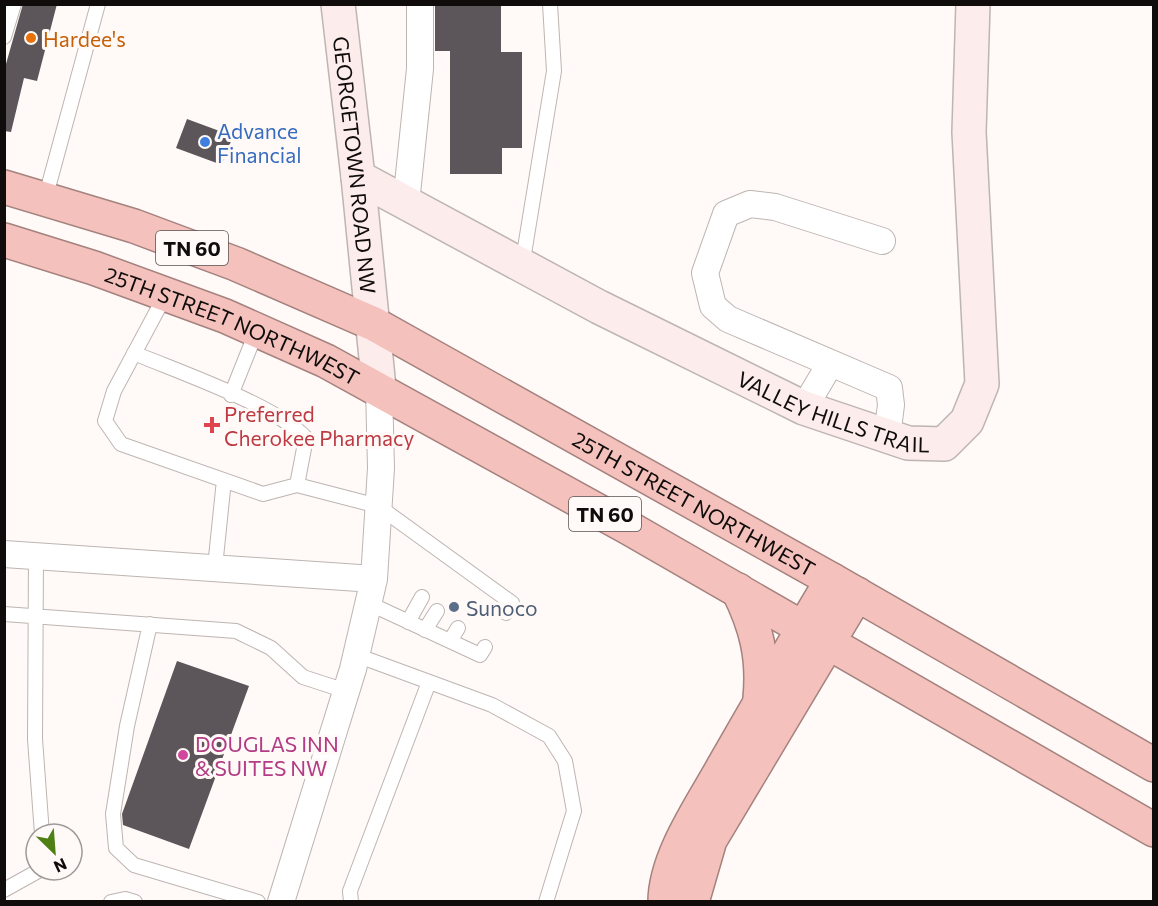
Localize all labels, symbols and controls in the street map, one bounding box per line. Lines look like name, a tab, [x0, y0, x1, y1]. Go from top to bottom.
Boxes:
place label: Hardee's	[43, 26, 126, 51]
marker: Hardee's	[24, 31, 38, 45]
street label: GEORGETOWN ROAD NW	[329, 35, 382, 295]
place label: Advance Financial	[217, 118, 302, 167]
marker: Advance Financial	[198, 135, 212, 149]
road number: TN 60	[156, 231, 228, 265]
street label: 25TH STREET NORTHWEST	[102, 261, 364, 390]
street label: VALLEY HILLS TRAIL	[734, 365, 930, 456]
place label: Preferred Cherokee Pharmacy	[224, 401, 414, 450]
marker: Preferred Cherokee Pharmacy	[205, 418, 219, 432]
street label: 25TH STREET NORTHWEST	[569, 425, 820, 581]
road number: TN 60	[569, 497, 641, 531]
place label: Sunoco	[466, 595, 538, 620]
marker: Sunoco	[447, 600, 461, 614]
place label: DOUGLAS INN & SUITES NW	[195, 731, 339, 780]
marker: DOUGLAS INN & SUITES NW	[176, 748, 190, 762]
north arrow	[24, 822, 84, 882]
text: N	[51, 855, 70, 877]

